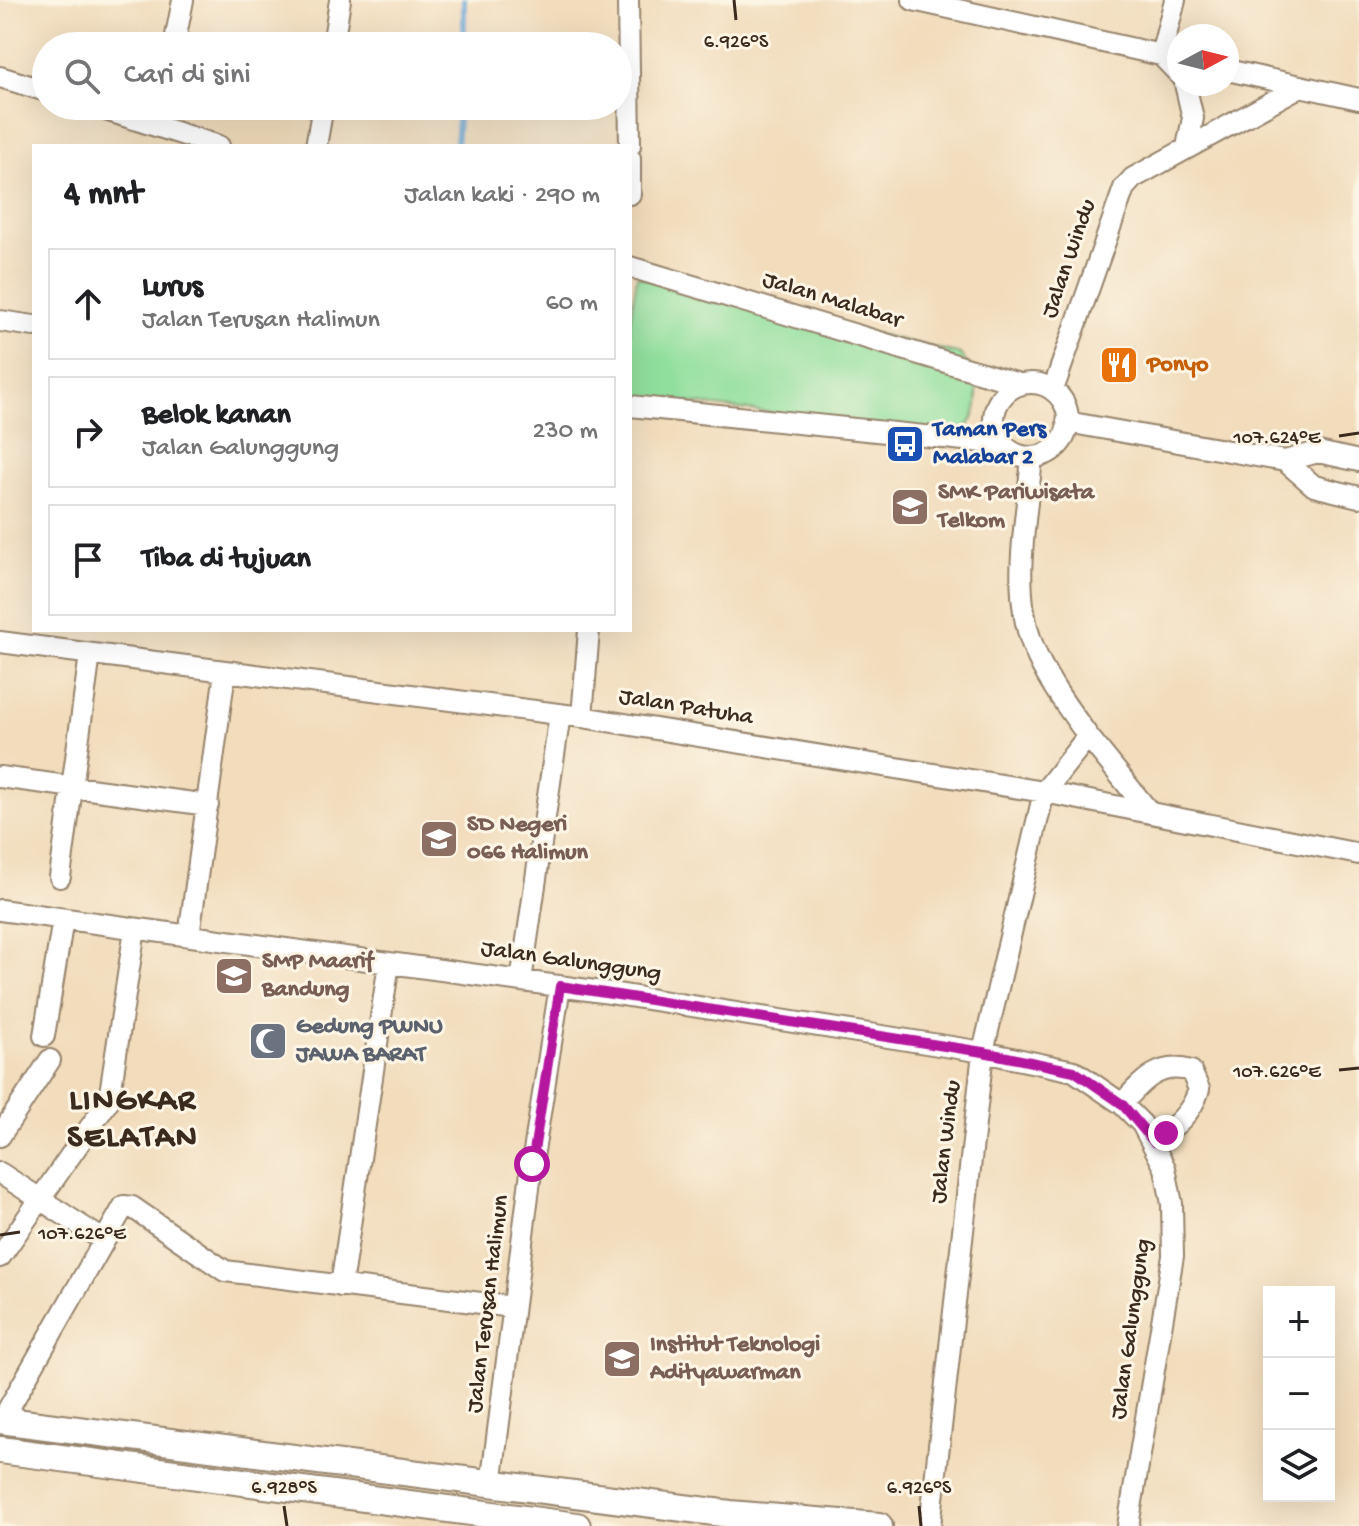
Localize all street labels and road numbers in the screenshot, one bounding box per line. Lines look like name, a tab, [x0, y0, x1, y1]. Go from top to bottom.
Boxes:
street label: Jalan Windu	[1036, 196, 1104, 322]
street label: Jalan Malabar	[759, 266, 908, 337]
street label: Jalan Patuha	[617, 683, 756, 733]
street label: Jalan Galunggung	[479, 935, 663, 989]
street label: Jalan Windu	[925, 1079, 969, 1205]
street label: Jalan Terusan Halimun	[461, 1193, 517, 1415]
street label: Jalan Galunggung	[1105, 1237, 1159, 1421]

